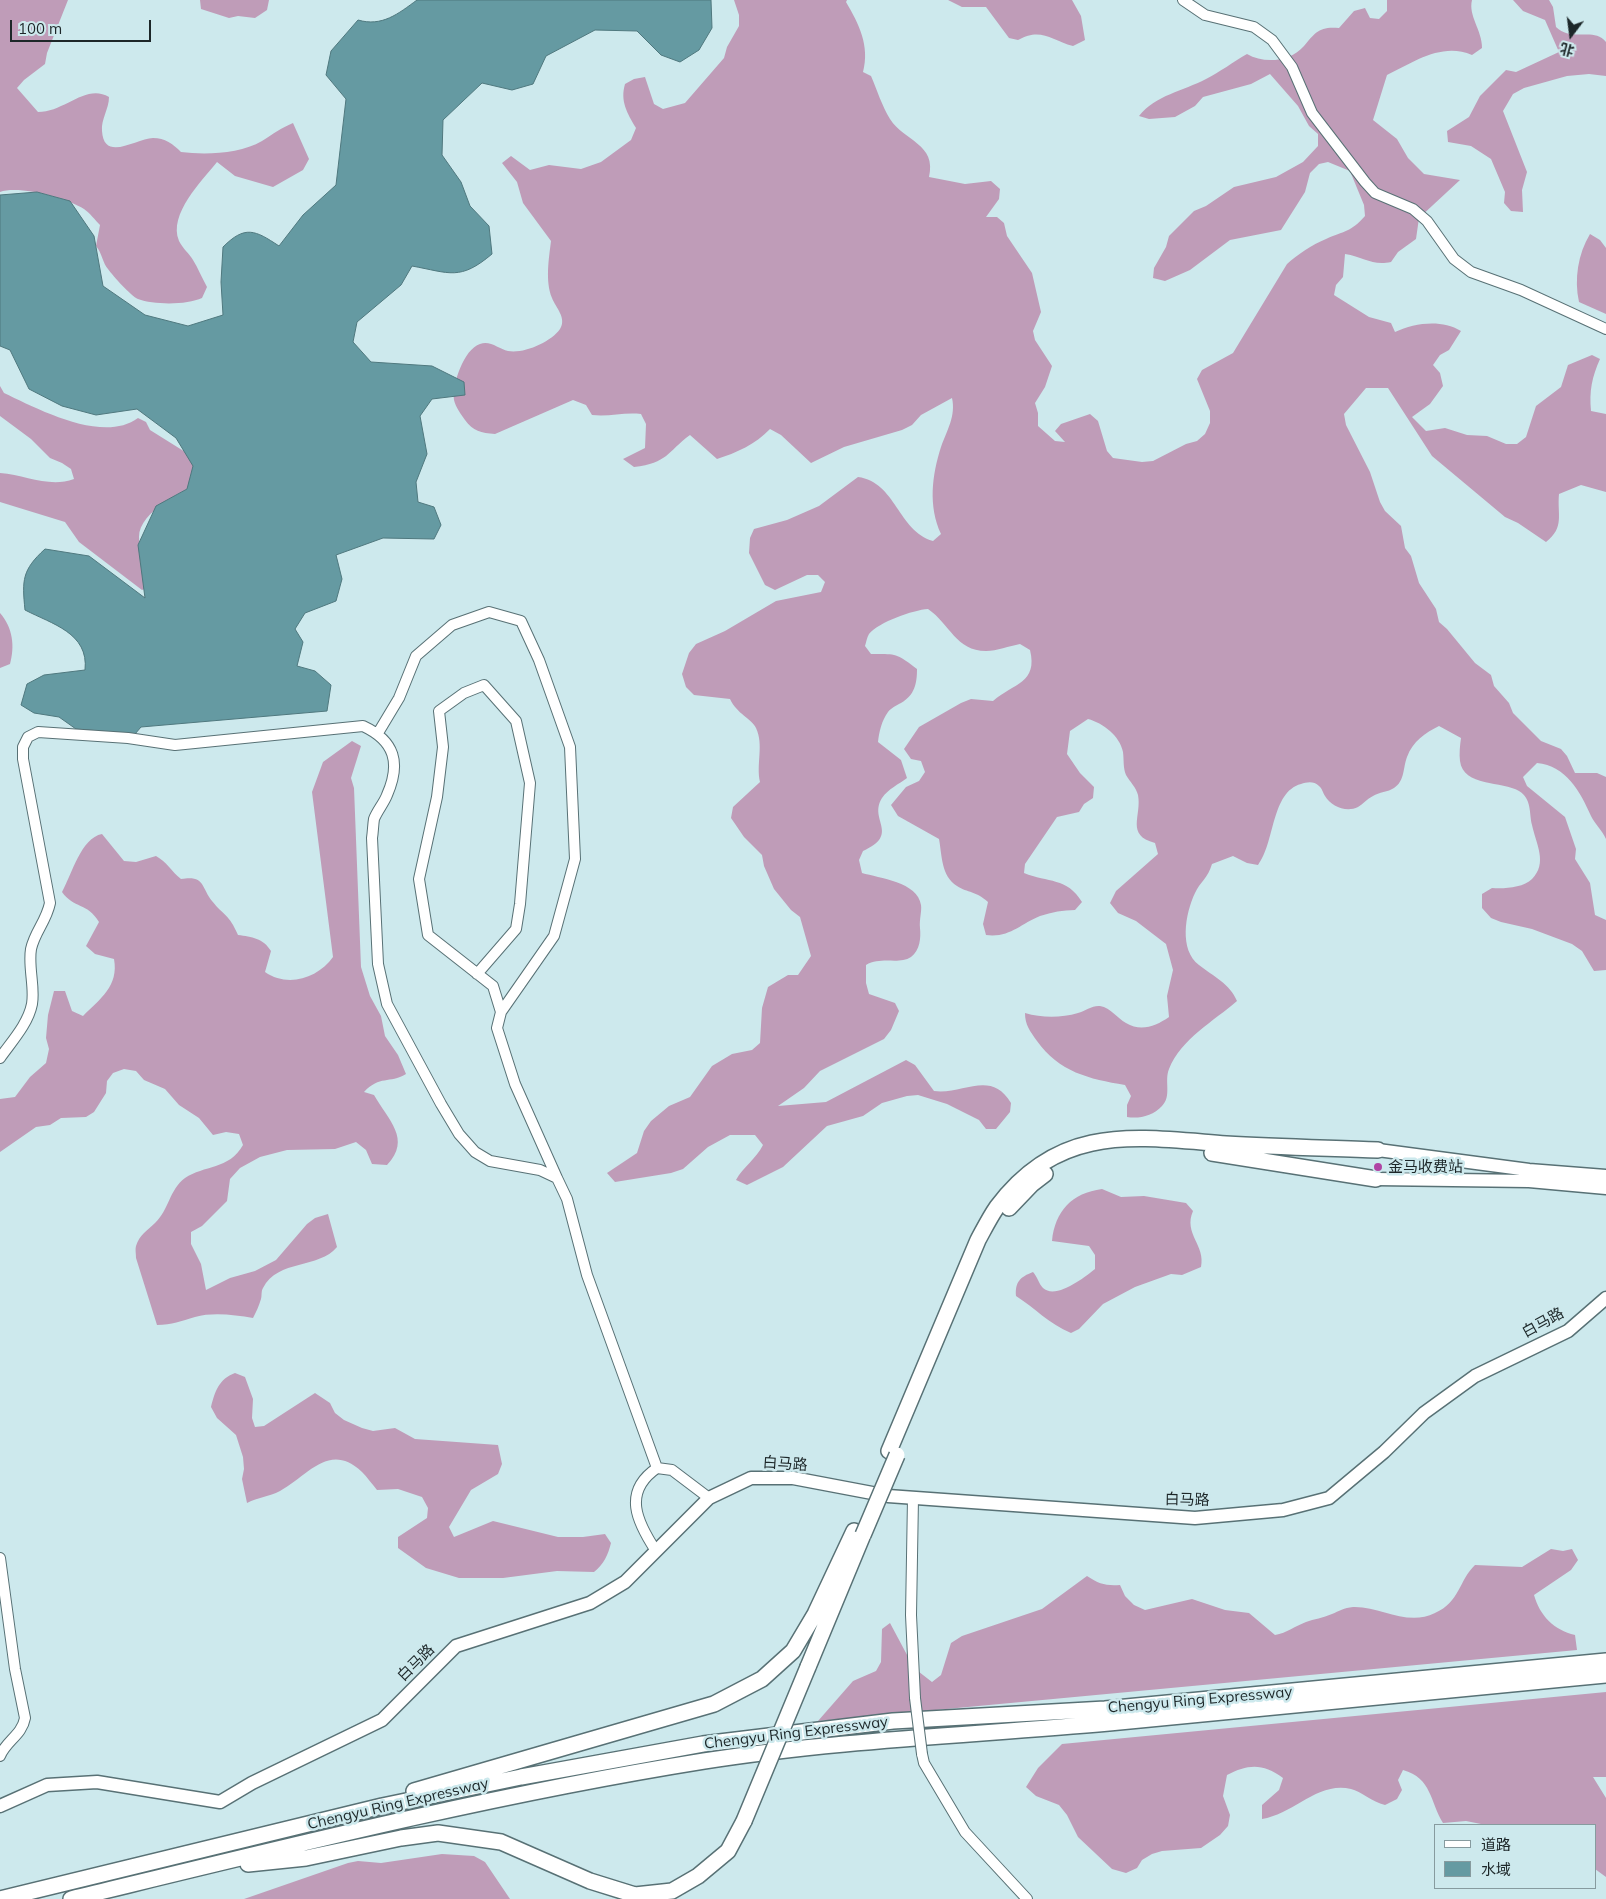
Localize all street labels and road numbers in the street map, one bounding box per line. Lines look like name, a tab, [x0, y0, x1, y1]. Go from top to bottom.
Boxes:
street label: 白马路	[1519, 1304, 1567, 1342]
street label: 白马路	[762, 1453, 808, 1475]
street label: 白马路	[1164, 1491, 1210, 1509]
street label: 白马路	[394, 1641, 438, 1685]
street label: Chengyu Ring Expressway	[1107, 1683, 1293, 1717]
street label: Chengyu Ring Expressway	[703, 1713, 889, 1753]
street label: Chengyu Ring Expressway	[306, 1774, 490, 1834]

